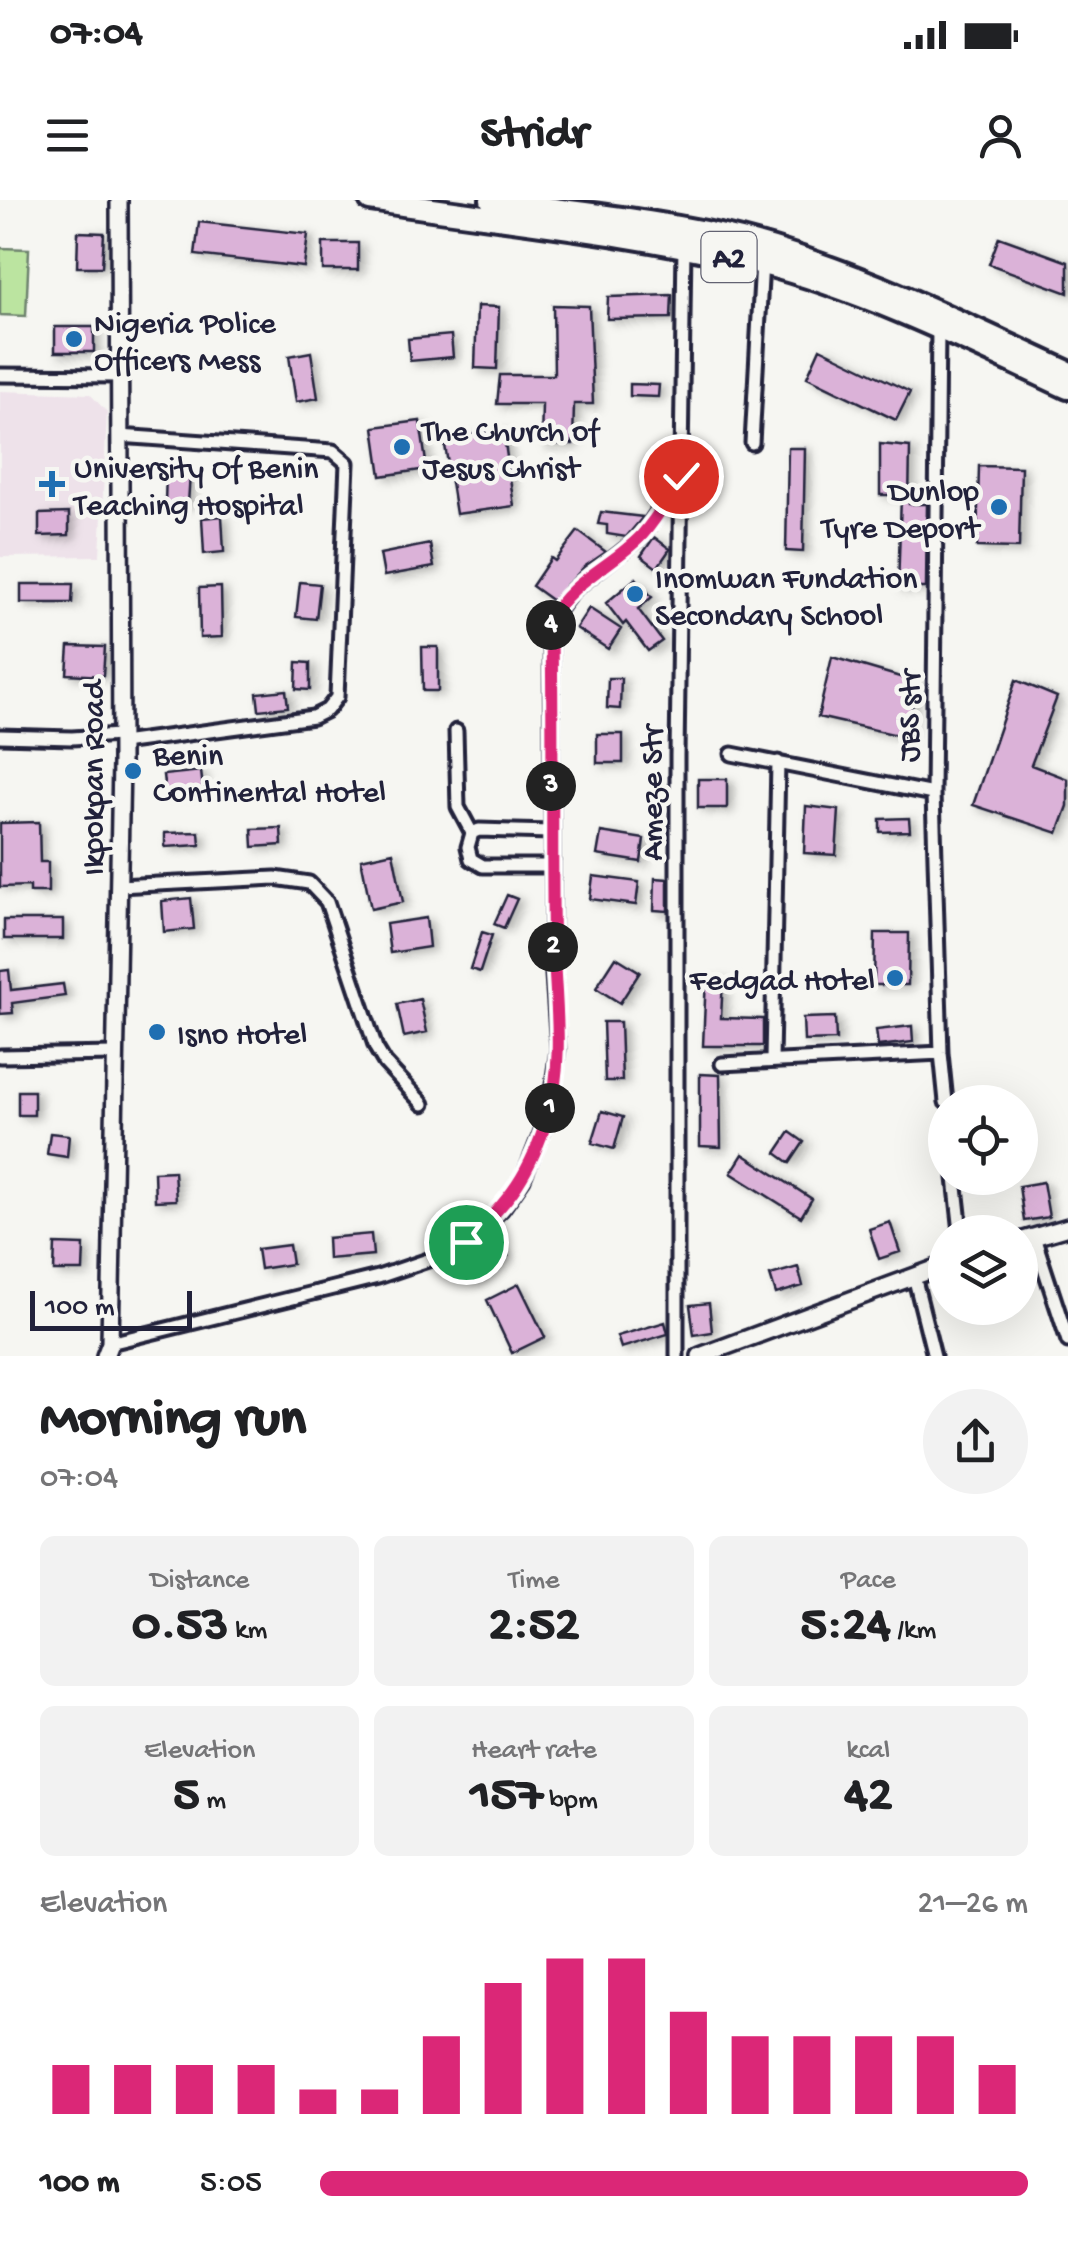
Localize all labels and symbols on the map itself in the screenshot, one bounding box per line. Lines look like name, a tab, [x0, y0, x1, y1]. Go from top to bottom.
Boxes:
road number: A2	[702, 232, 756, 282]
place label: Nigeria Police Officers Mess	[94, 307, 276, 382]
marker: Nigeria Police Officers Mess	[63, 328, 85, 350]
place label: The Church of Jesus Christ	[420, 415, 601, 490]
pin	[639, 434, 724, 519]
marker: The Church of Jesus Christ	[391, 436, 413, 458]
place label: University Of Benin Teaching Hospital	[72, 452, 319, 527]
marker: University Of Benin Teaching Hospital	[39, 471, 65, 497]
place label: Dunlop Tyre Deport	[819, 475, 982, 550]
marker: Dunlop Tyre Deport	[988, 496, 1010, 518]
place label: Inomwan Fundation Secondary School	[655, 562, 918, 637]
marker: Inomwan Fundation Secondary School	[624, 583, 646, 605]
pin: 4	[526, 600, 576, 650]
street label: JBS str	[892, 667, 932, 762]
street label: Ikpokpan Road	[77, 678, 115, 875]
street label: Ameze Str	[636, 723, 674, 861]
place label: Benin Continental Hotel	[152, 739, 386, 814]
marker: Benin Continental Hotel	[122, 760, 144, 782]
pin: 3	[526, 761, 576, 811]
pin: 2	[528, 922, 578, 972]
place label: Fedgad Hotel	[689, 964, 875, 1002]
marker: Fedgad Hotel	[884, 967, 906, 989]
place label: Isno Hotel	[177, 1018, 307, 1056]
marker: Isno Hotel	[146, 1021, 168, 1043]
pin: 1	[525, 1083, 575, 1133]
pin	[424, 1200, 509, 1285]
scale bar	[30, 1286, 192, 1330]

